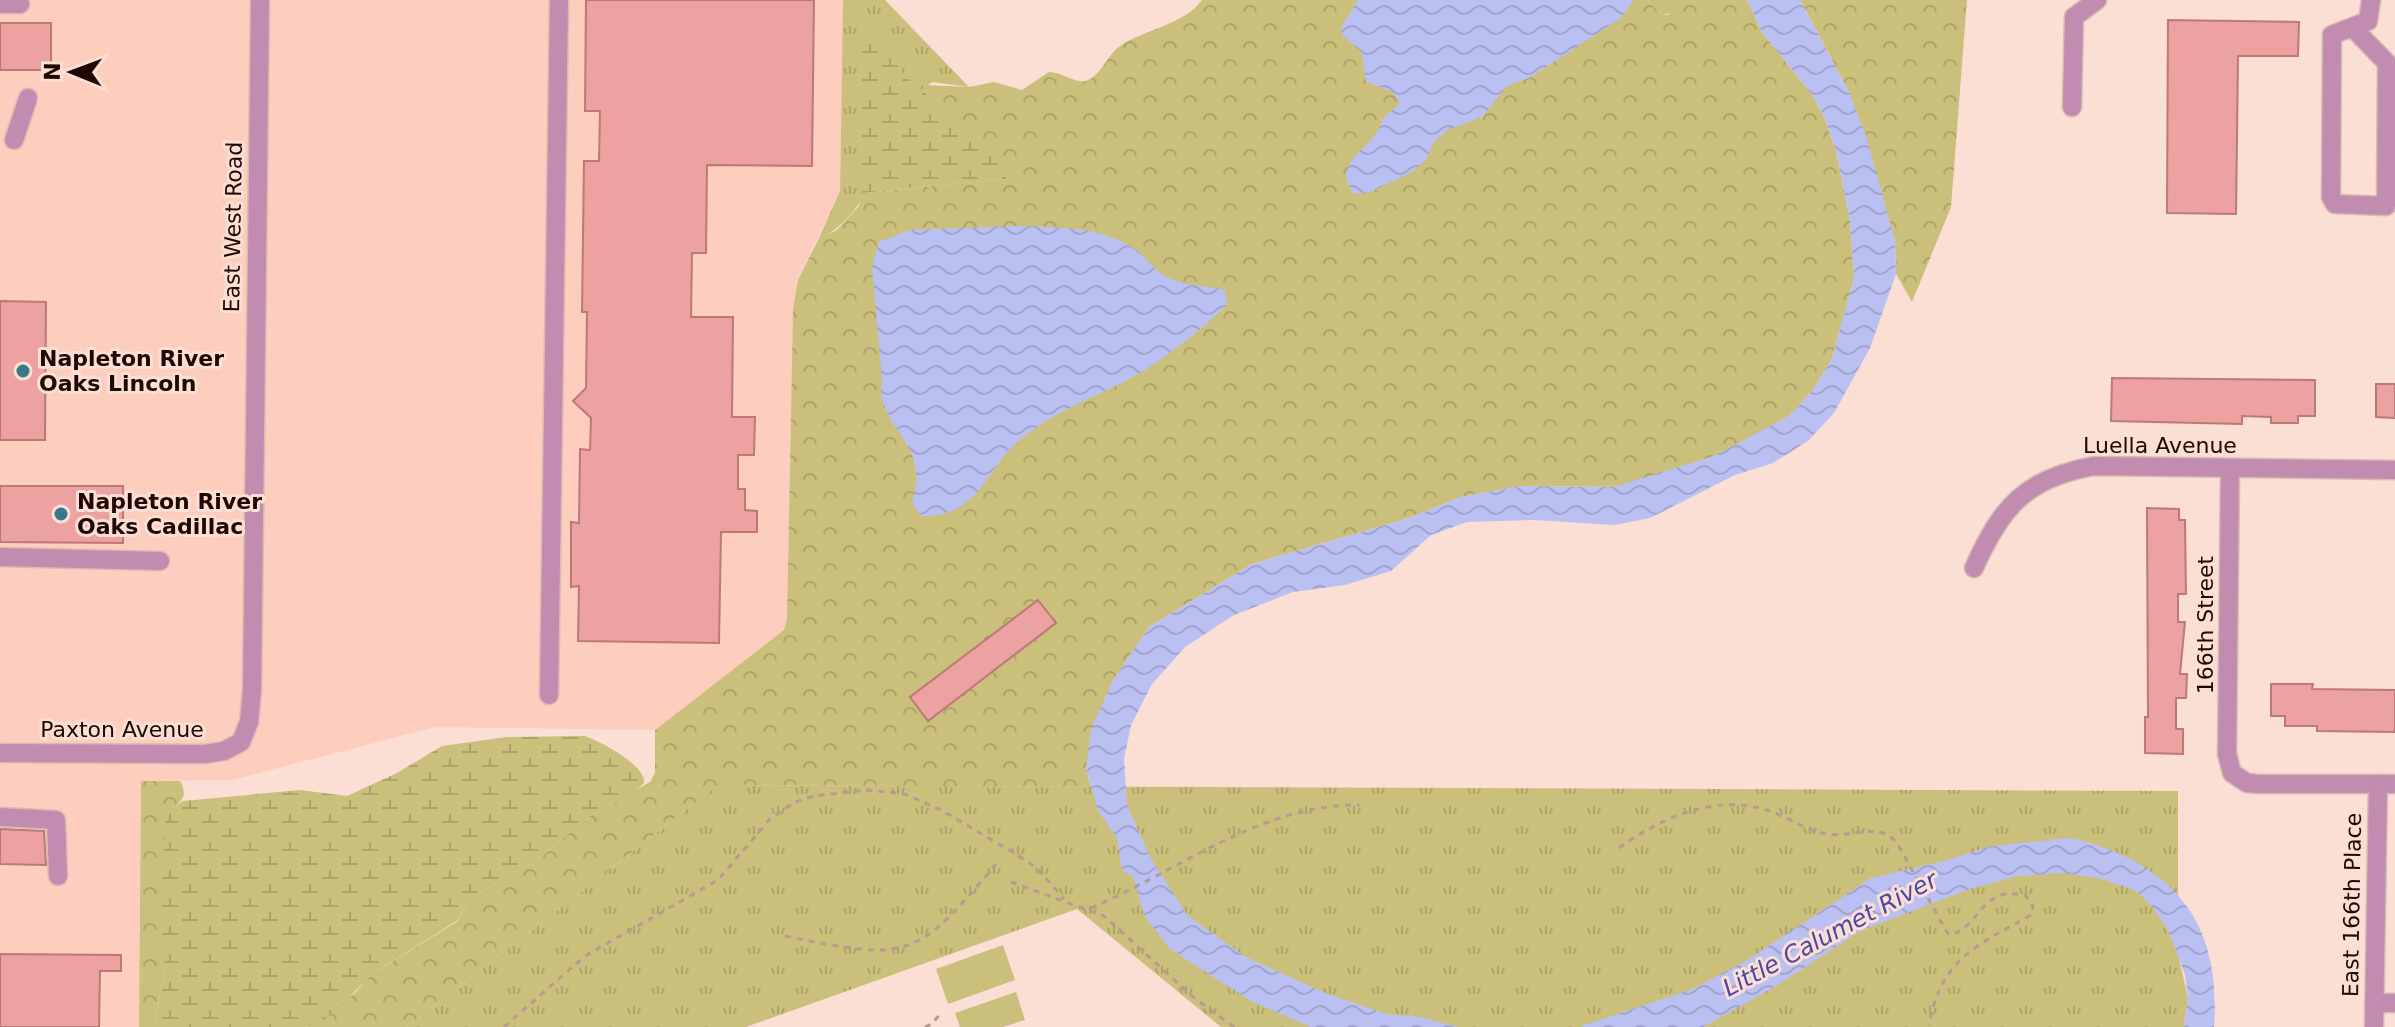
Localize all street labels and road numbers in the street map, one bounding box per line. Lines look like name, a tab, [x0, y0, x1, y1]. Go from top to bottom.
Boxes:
street label: East West Road	[219, 141, 247, 313]
street label: Luella Avenue	[2083, 433, 2237, 458]
street label: 166th Street	[2193, 555, 2218, 694]
street label: Paxton Avenue	[40, 717, 204, 742]
street label: East 166th Place	[2338, 813, 2366, 997]

